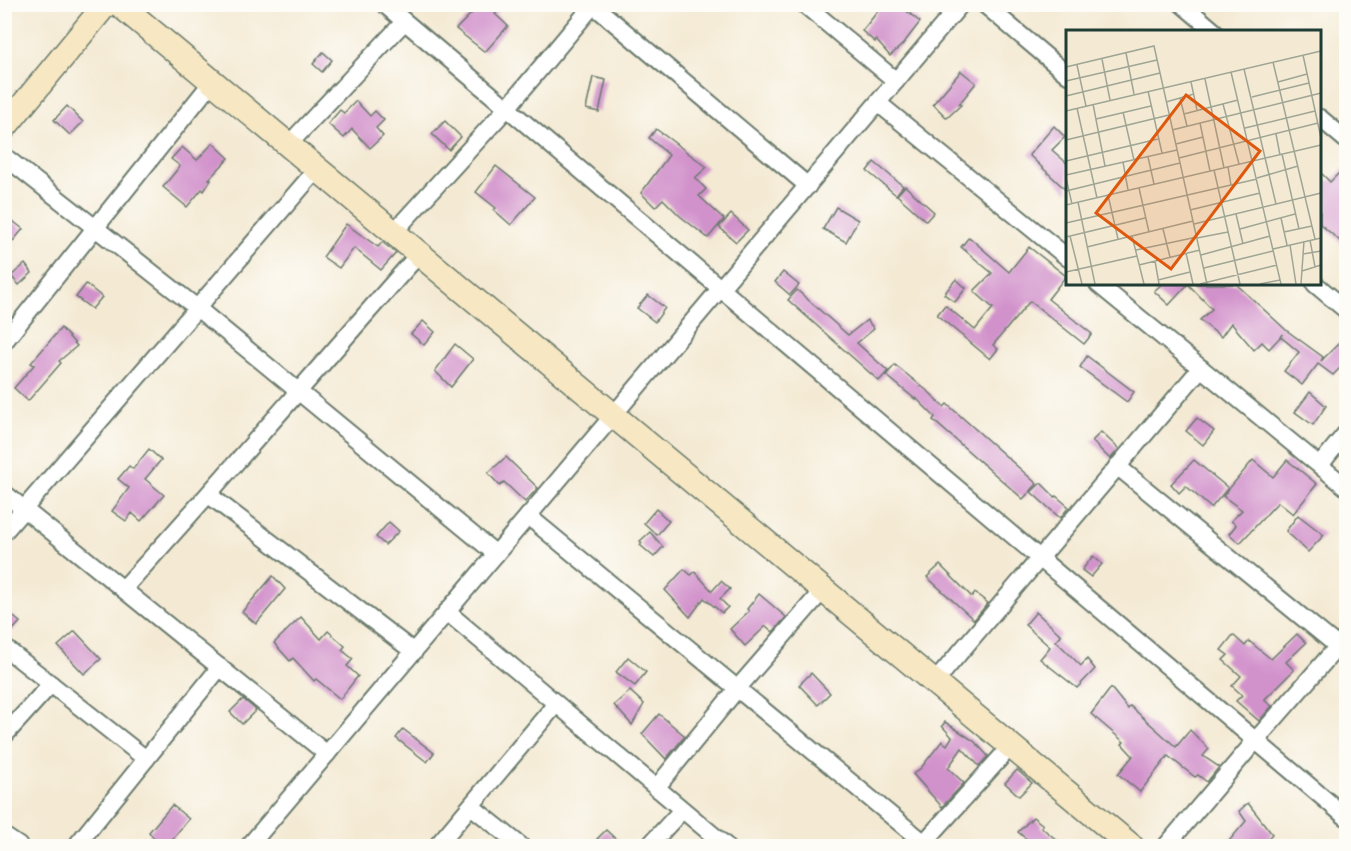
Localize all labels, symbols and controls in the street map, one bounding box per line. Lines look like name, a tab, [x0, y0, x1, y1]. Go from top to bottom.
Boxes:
inset map	[1066, 30, 1321, 285]

